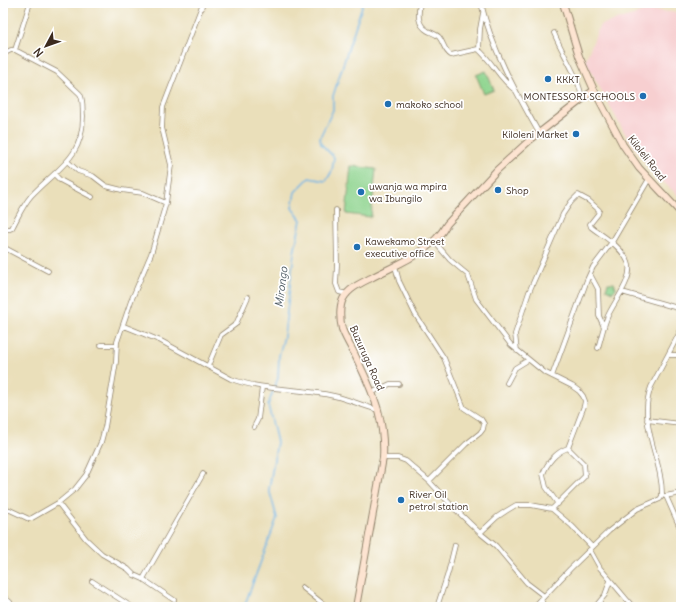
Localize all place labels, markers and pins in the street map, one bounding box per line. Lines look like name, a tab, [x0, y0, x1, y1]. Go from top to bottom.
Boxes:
place label: KKKT	[556, 73, 580, 86]
marker: KKKT	[543, 74, 553, 84]
place label: MONTESSORI SCHOOLS	[524, 90, 635, 103]
marker: MONTESSORI SCHOOLS	[638, 91, 648, 101]
place label: makoko school	[396, 98, 463, 111]
marker: makoko school	[383, 99, 393, 109]
place label: Kiloleni Market	[502, 128, 569, 141]
marker: Kiloleni Market	[571, 129, 581, 139]
place label: uwanja wa mpira wa Ibungilo	[369, 180, 447, 205]
place label: Shop	[506, 184, 529, 197]
marker: Shop	[493, 185, 503, 195]
marker: uwanja wa mpira wa Ibungilo	[356, 187, 366, 197]
place label: Kawekamo Street executive office	[365, 235, 445, 260]
marker: Kawekamo Street executive office	[352, 242, 362, 252]
place label: River Oil petrol station	[409, 488, 469, 513]
marker: River Oil petrol station	[396, 495, 406, 505]

